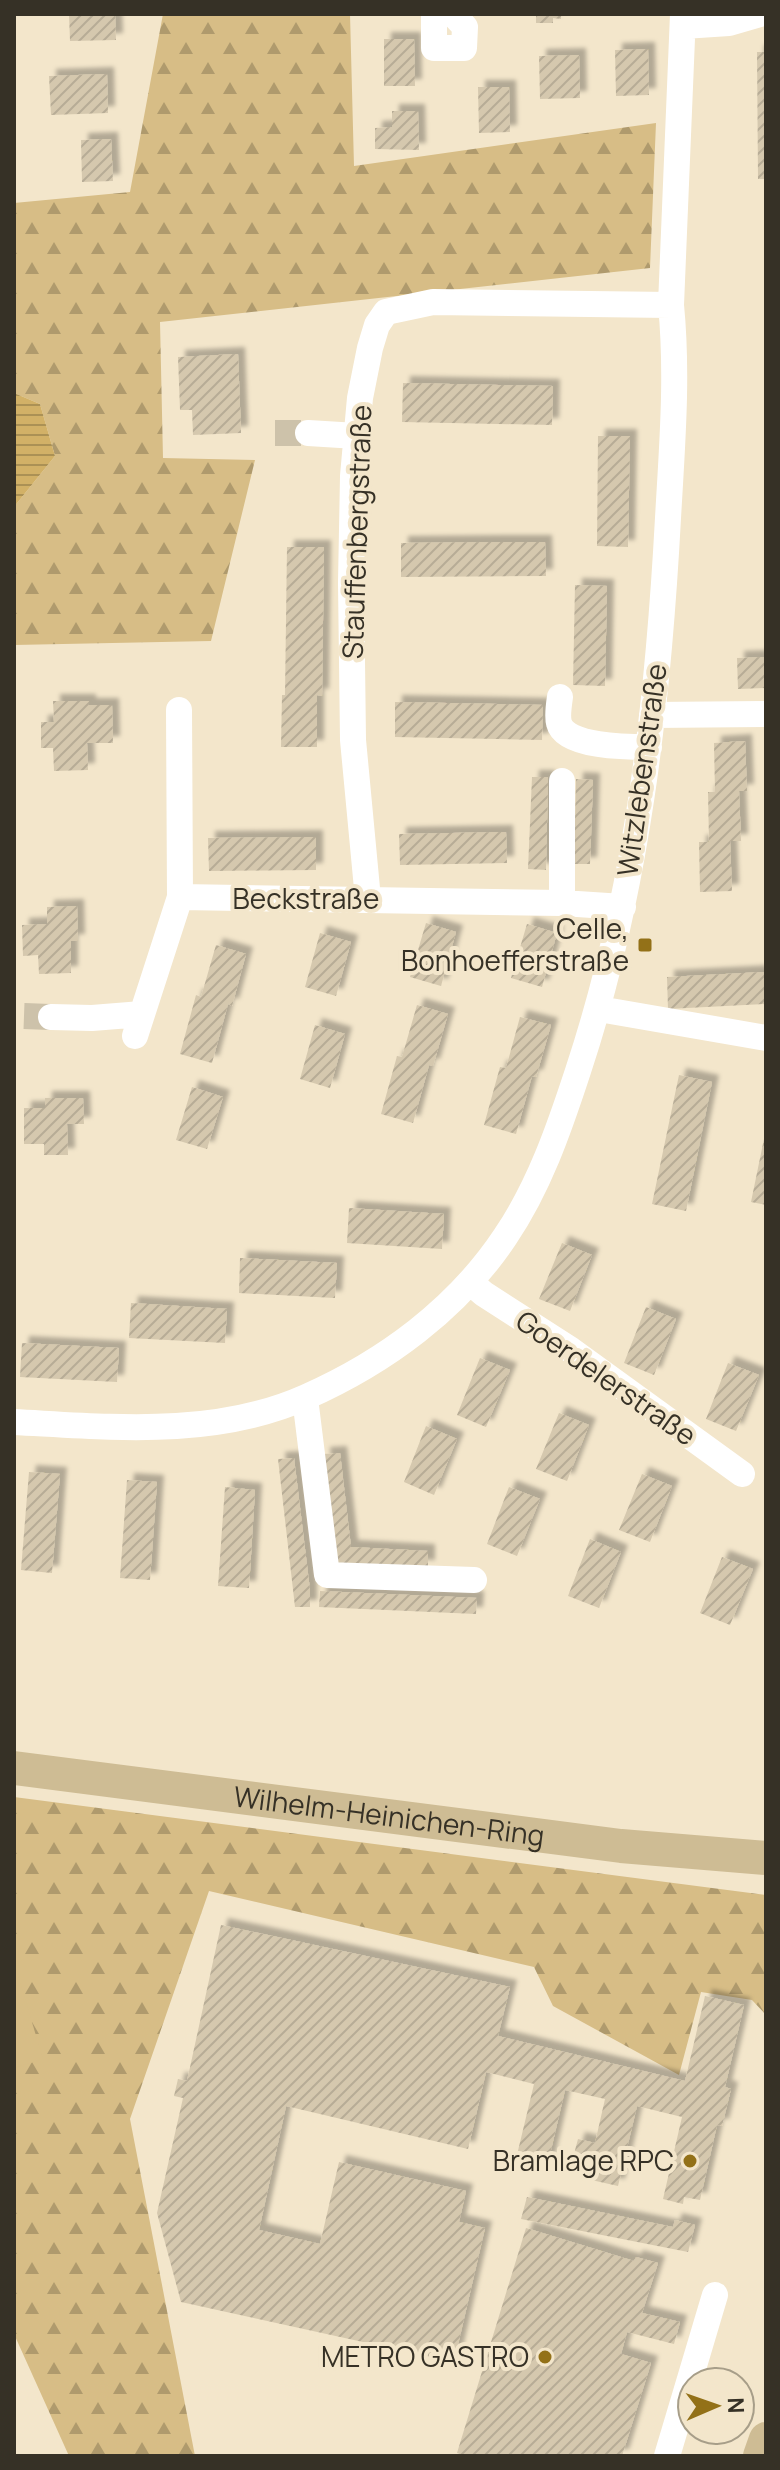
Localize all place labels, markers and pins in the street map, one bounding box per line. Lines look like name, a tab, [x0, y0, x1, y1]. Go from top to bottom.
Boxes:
place label: Celle, Bonhoefferstraße	[401, 909, 629, 979]
marker: Celle, Bonhoefferstraße	[636, 936, 654, 954]
place label: Bramlage RPC	[493, 2141, 674, 2179]
marker: Bramlage RPC	[681, 2152, 699, 2170]
place label: METRO GASTRO	[321, 2337, 529, 2375]
marker: METRO GASTRO	[536, 2348, 554, 2366]

